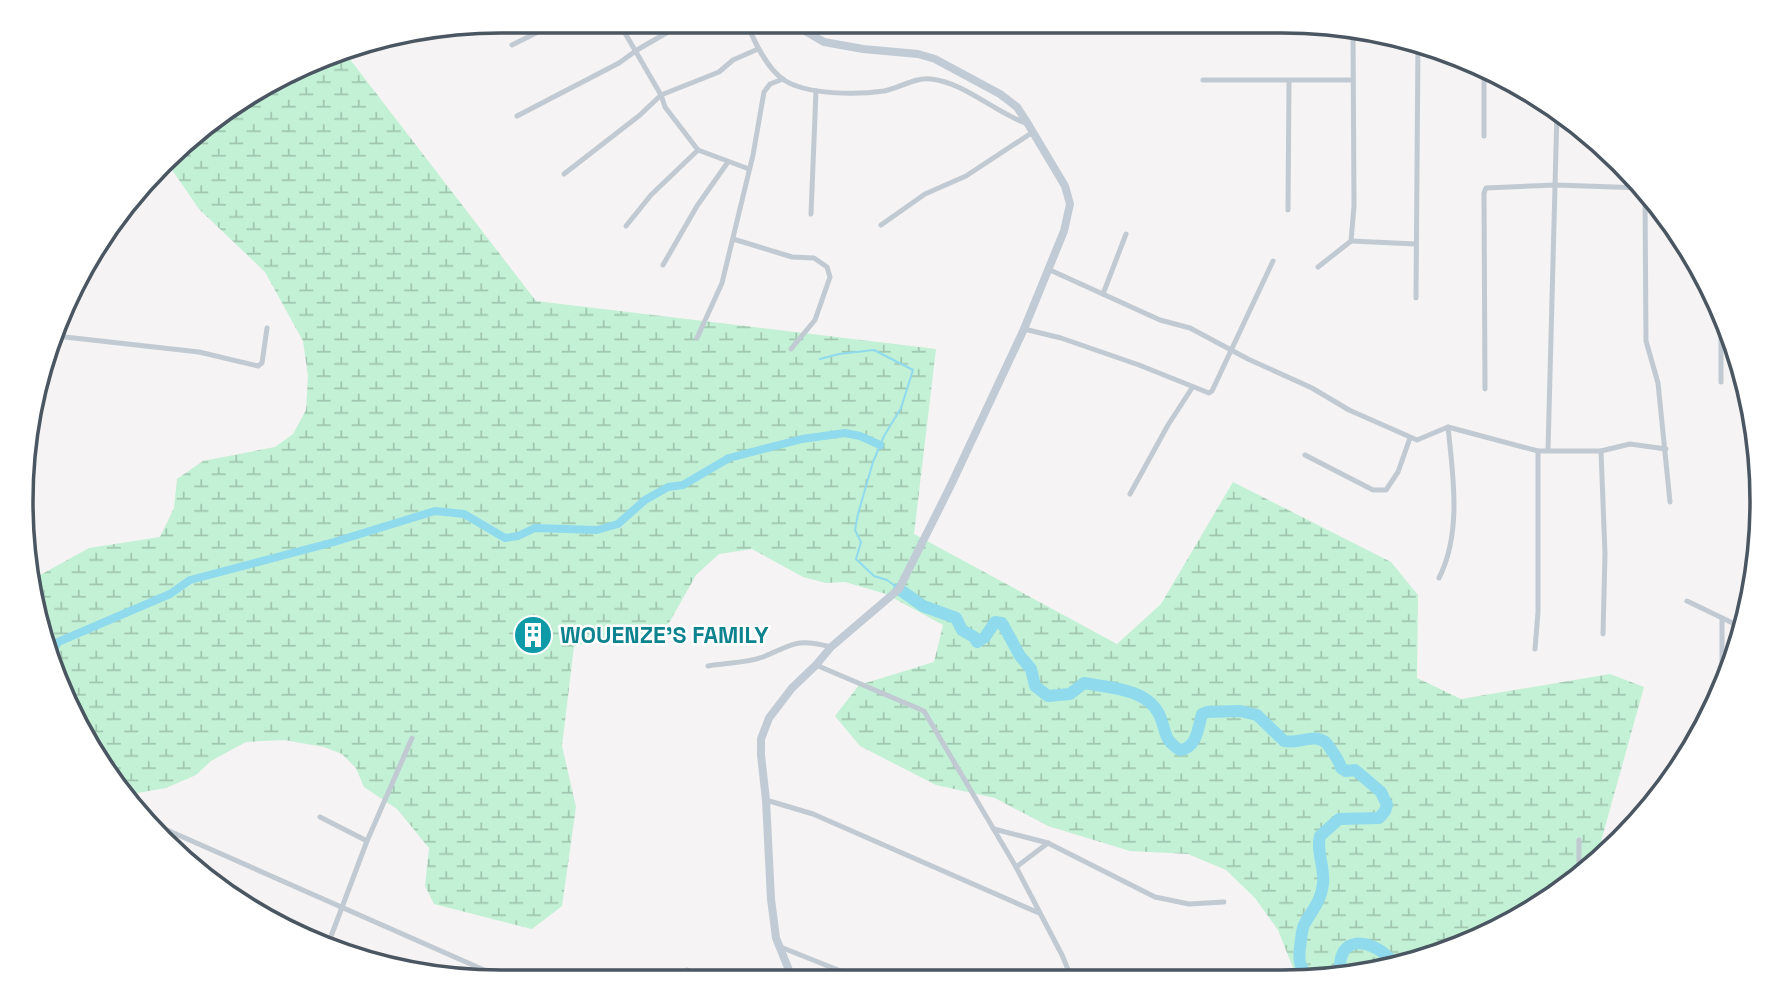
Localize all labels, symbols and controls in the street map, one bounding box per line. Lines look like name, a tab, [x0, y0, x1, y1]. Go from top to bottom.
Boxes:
building icon: WOUENZE'S FAMILY	[512, 614, 554, 656]
place label: WOUENZE'S FAMILY	[560, 620, 769, 650]

